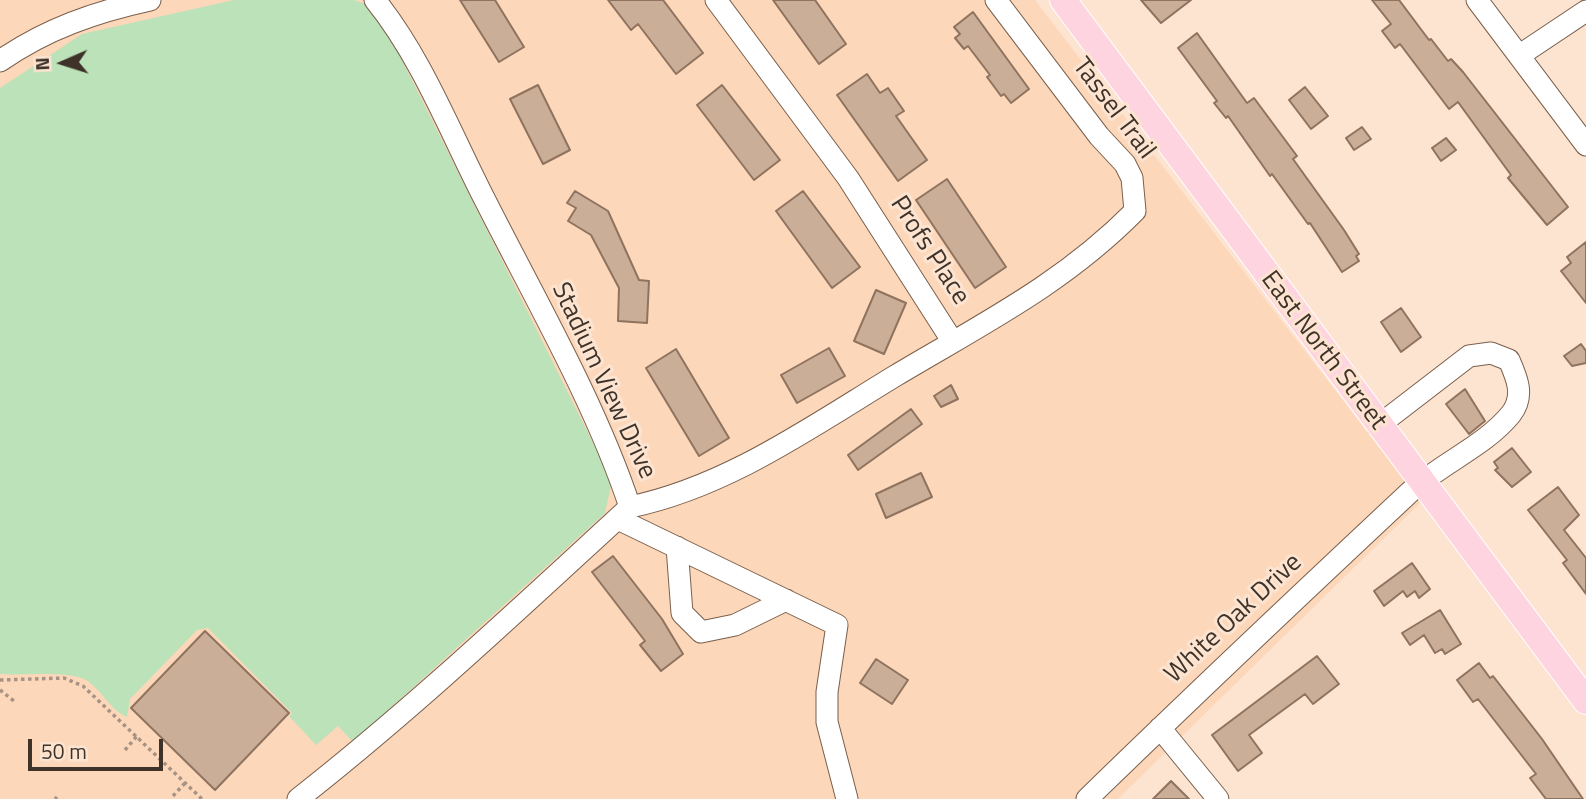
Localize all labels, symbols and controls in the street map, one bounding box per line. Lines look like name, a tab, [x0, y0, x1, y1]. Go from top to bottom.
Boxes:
north arrow	[28, 28, 98, 98]
street label: Tassel Trail	[1065, 52, 1161, 166]
text: N	[27, 57, 56, 71]
street label: Profs Place	[882, 191, 976, 311]
street label: East North Street	[1253, 266, 1393, 436]
street label: Stadium View Drive	[544, 278, 662, 484]
street label: White Oak Drive	[1159, 548, 1309, 690]
scale bar	[32, 726, 166, 770]
text: 50 m	[41, 735, 87, 767]

